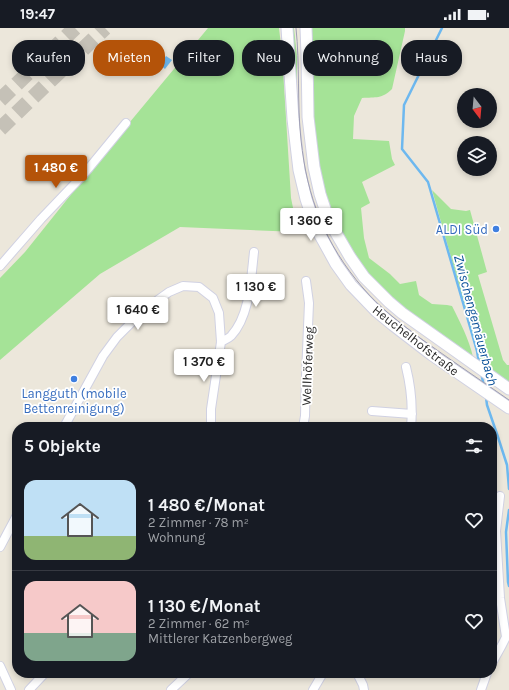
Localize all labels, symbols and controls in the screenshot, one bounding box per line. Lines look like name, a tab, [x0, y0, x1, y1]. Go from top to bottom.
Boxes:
text: 19:47	[20, 5, 55, 23]
chip: Kaufen	[12, 40, 85, 76]
chip: Mieten	[93, 40, 165, 76]
chip: Filter	[173, 40, 234, 76]
chip: Neu	[242, 40, 295, 76]
chip: Wohnung	[303, 40, 393, 76]
chip: Haus	[401, 40, 462, 76]
north arrow	[457, 88, 497, 128]
map controls	[457, 88, 497, 176]
button: layers	[457, 136, 497, 176]
pin: 1 480 €	[19, 155, 93, 189]
text: 1 480 €	[34, 160, 78, 175]
pin: 1 360 €	[274, 208, 348, 242]
text: 1 360 €	[289, 213, 333, 228]
place label: ALDI Süd	[436, 222, 488, 237]
marker: ALDI Süd	[491, 224, 501, 234]
water label: Zwischengemäuerbach	[450, 253, 501, 388]
pin: 1 130 €	[219, 274, 293, 308]
text: 1 130 €	[236, 279, 276, 294]
pin: 1 640 €	[101, 297, 175, 331]
text: 1 640 €	[116, 302, 160, 317]
street label: Heuchelhofstraße	[370, 302, 462, 379]
street label: Wellhöferweg	[299, 325, 316, 406]
pin: 1 370 €	[167, 349, 241, 383]
text: 1 370 €	[183, 354, 225, 369]
marker: Langguth (mobile Bettenreinigung)	[69, 374, 79, 384]
place label: Langguth (mobile Bettenreinigung)	[21, 386, 127, 416]
icon: filters	[463, 435, 485, 457]
text: 5 Objekte	[24, 436, 101, 456]
text: 1 480 €/Monat	[148, 495, 265, 515]
icon: home	[56, 496, 104, 544]
icon: heart	[463, 509, 485, 531]
text: 2 Zimmer · 78 m²	[148, 515, 249, 530]
text: Wohnung	[148, 530, 205, 545]
text: 1 130 €/Monat	[148, 596, 261, 616]
icon: home	[56, 597, 104, 645]
icon: heart	[463, 610, 485, 632]
text: 2 Zimmer · 62 m²	[148, 616, 250, 631]
text: Mittlerer Katzenbergweg	[148, 631, 292, 646]

